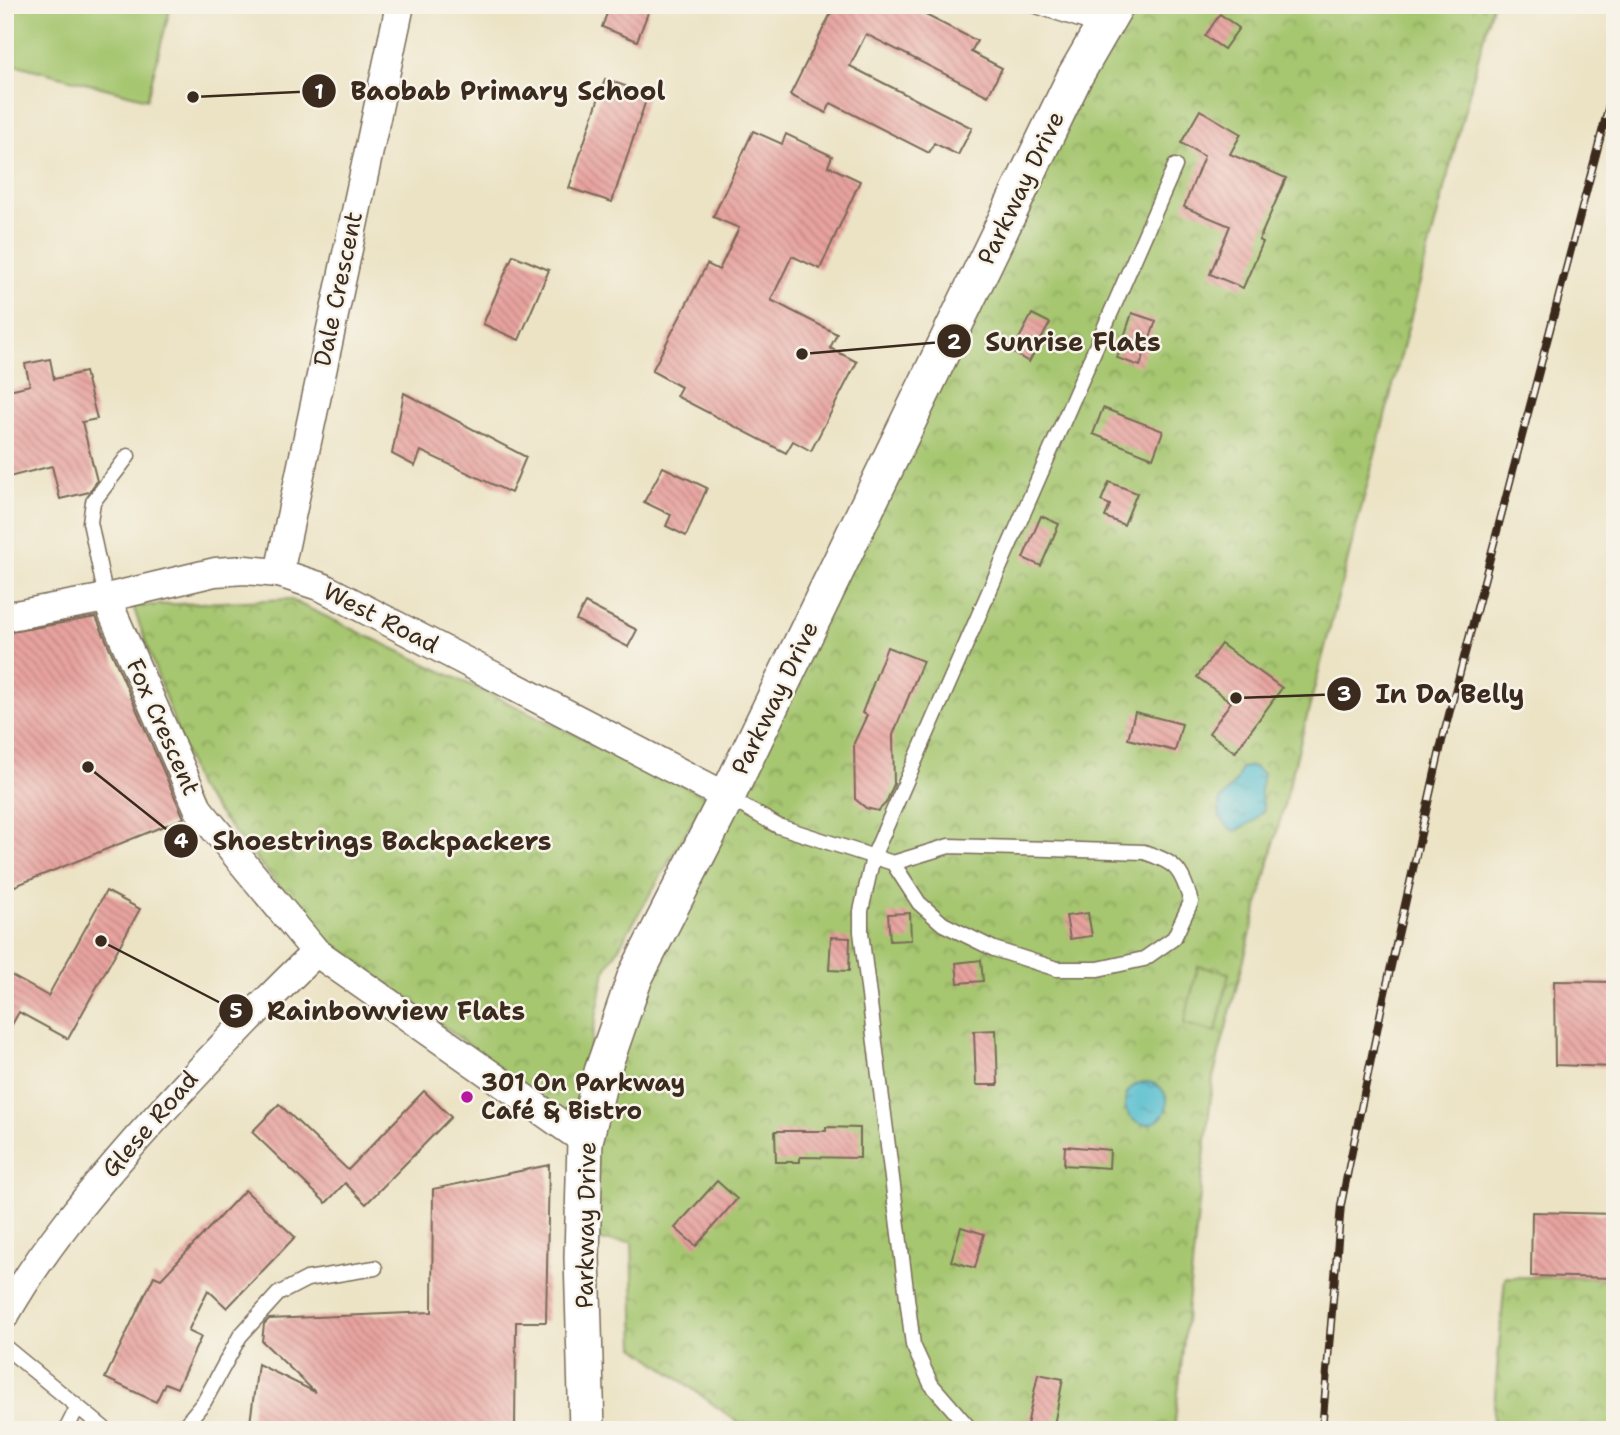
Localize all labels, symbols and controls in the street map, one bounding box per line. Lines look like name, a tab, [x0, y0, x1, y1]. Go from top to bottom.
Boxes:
callout: Baobab Primary School	[302, 68, 680, 115]
text: Baobab Primary School	[350, 73, 666, 108]
text: 1	[314, 78, 324, 106]
street label: Parkway Drive	[970, 106, 1072, 270]
street label: Dale Crescent	[306, 209, 370, 369]
callout: Sunrise Flats	[936, 318, 1175, 365]
text: Sunrise Flats	[985, 324, 1161, 359]
text: 2	[947, 328, 962, 356]
street label: West Road	[318, 575, 444, 661]
street label: Parkway Drive	[724, 616, 826, 780]
street label: Fox Crescent	[119, 654, 207, 800]
callout: In Da Belly	[1326, 670, 1538, 717]
text: In Da Belly	[1376, 676, 1524, 711]
text: 3	[1337, 680, 1351, 708]
callout: Shoestrings Backpackers	[164, 817, 566, 864]
text: Shoestrings Backpackers	[212, 823, 552, 858]
text: 4	[174, 827, 189, 855]
callout: Rainbowview Flats	[218, 987, 540, 1034]
text: Rainbowview Flats	[267, 993, 525, 1028]
text: 5	[229, 997, 243, 1025]
street label: Glese Road	[95, 1064, 205, 1184]
place label: 301 On Parkway Café & Bistro	[481, 1067, 685, 1127]
marker: 301 On Parkway Café & Bistro	[459, 1089, 475, 1105]
street label: Parkway Drive	[569, 1141, 603, 1309]

